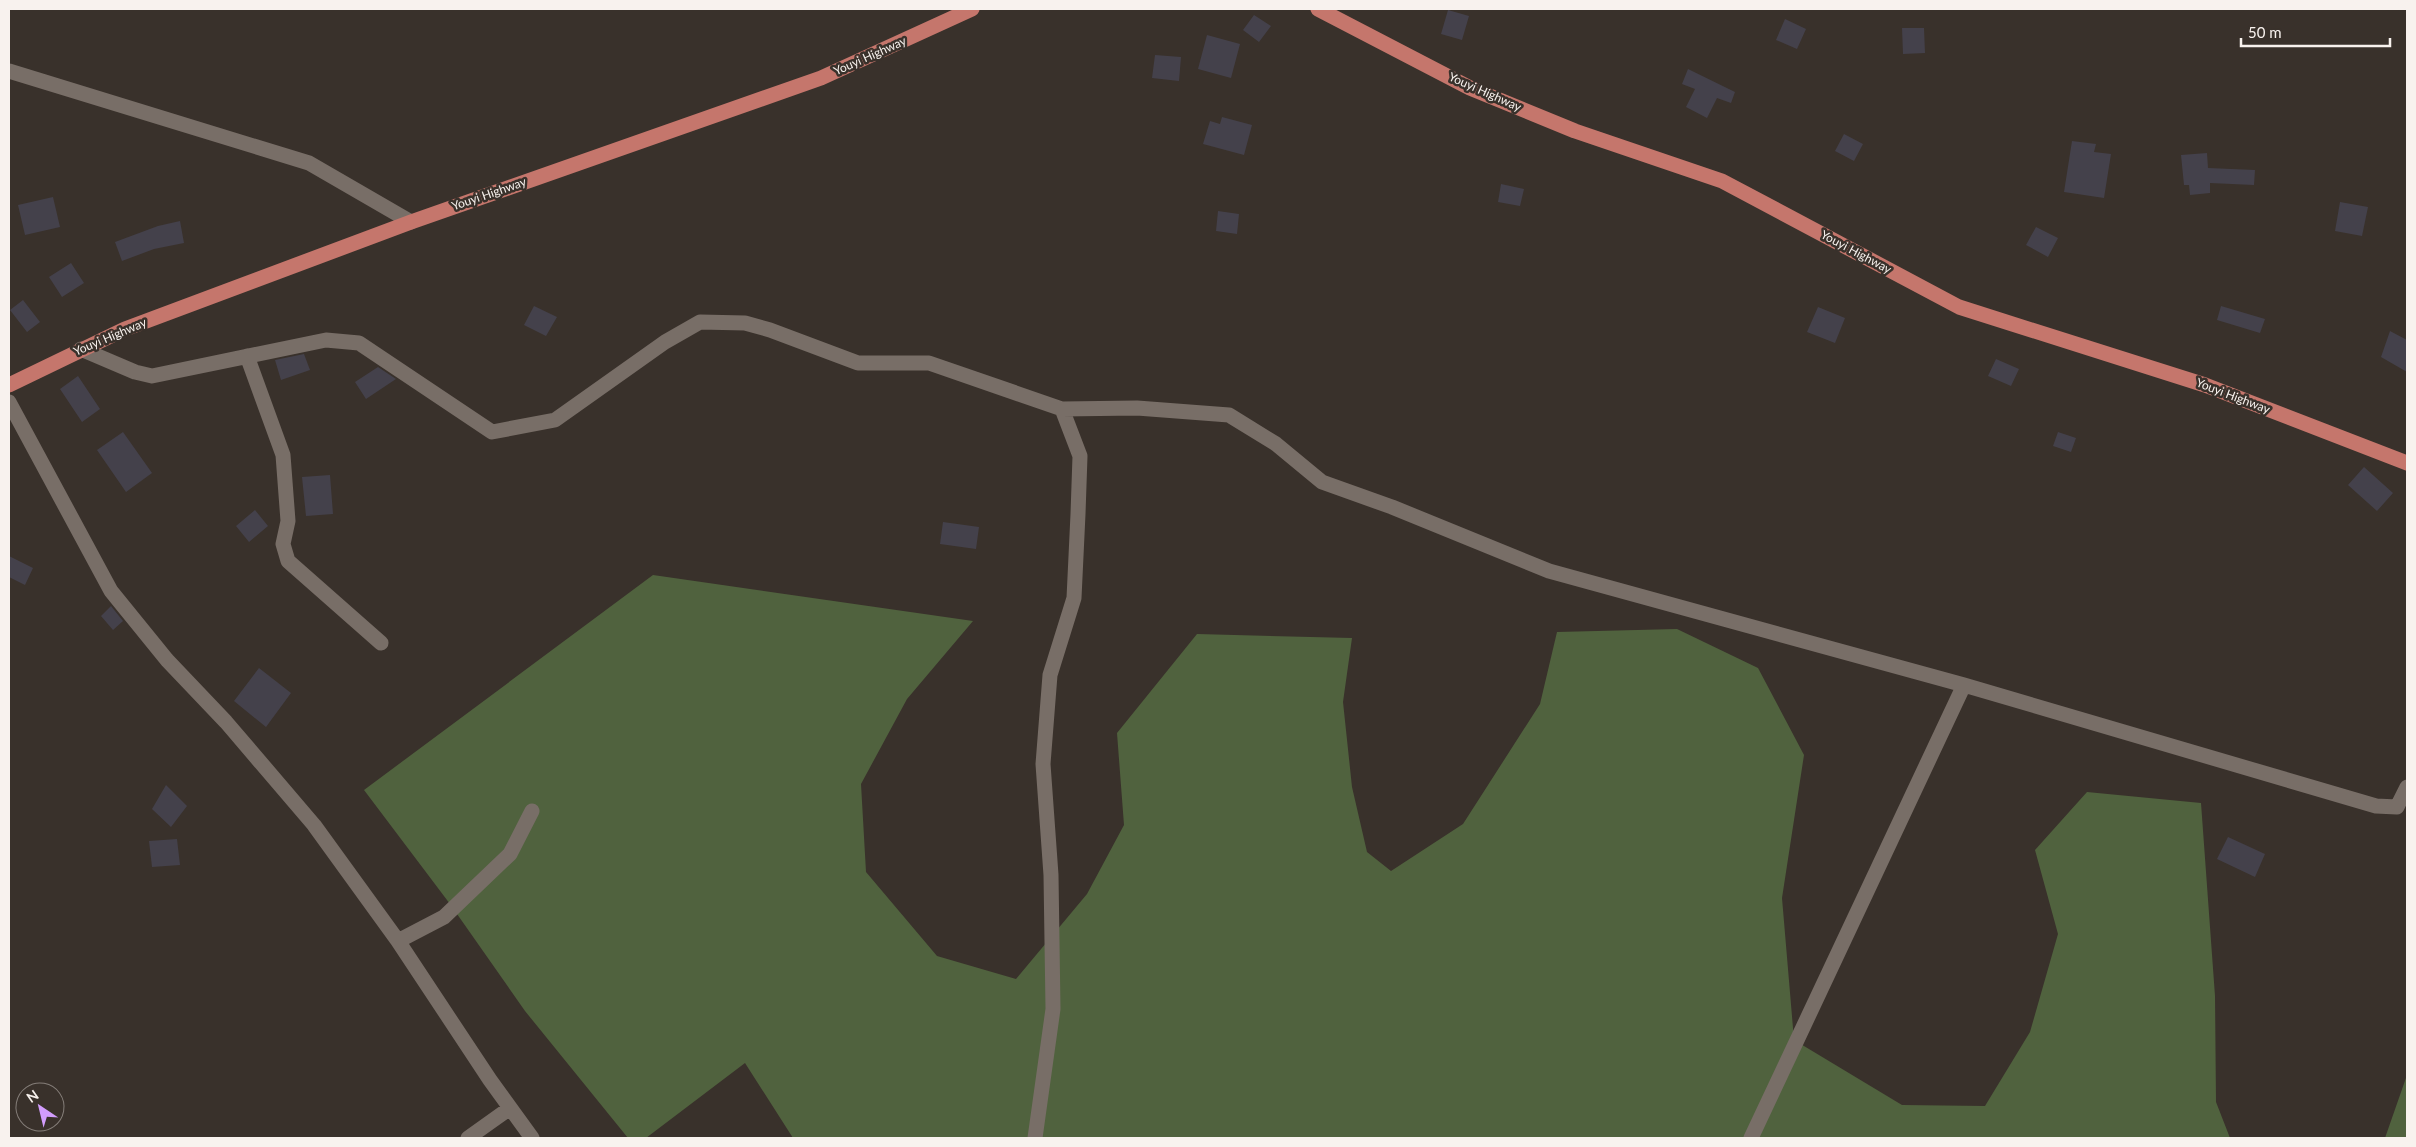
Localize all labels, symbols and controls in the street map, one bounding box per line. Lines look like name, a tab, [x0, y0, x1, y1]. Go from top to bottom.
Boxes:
scale bar	[2241, 15, 2390, 47]
text: 50 m	[2248, 23, 2282, 41]
street label: Youyi Highway	[831, 32, 909, 78]
street label: Youyi Highway	[1447, 69, 1525, 115]
street label: Youyi Highway	[450, 173, 529, 213]
street label: Youyi Highway	[1818, 227, 1895, 277]
street label: Youyi Highway	[71, 314, 149, 359]
street label: Youyi Highway	[2194, 375, 2273, 417]
north arrow	[15, 1082, 65, 1132]
text: N	[23, 1086, 42, 1106]

